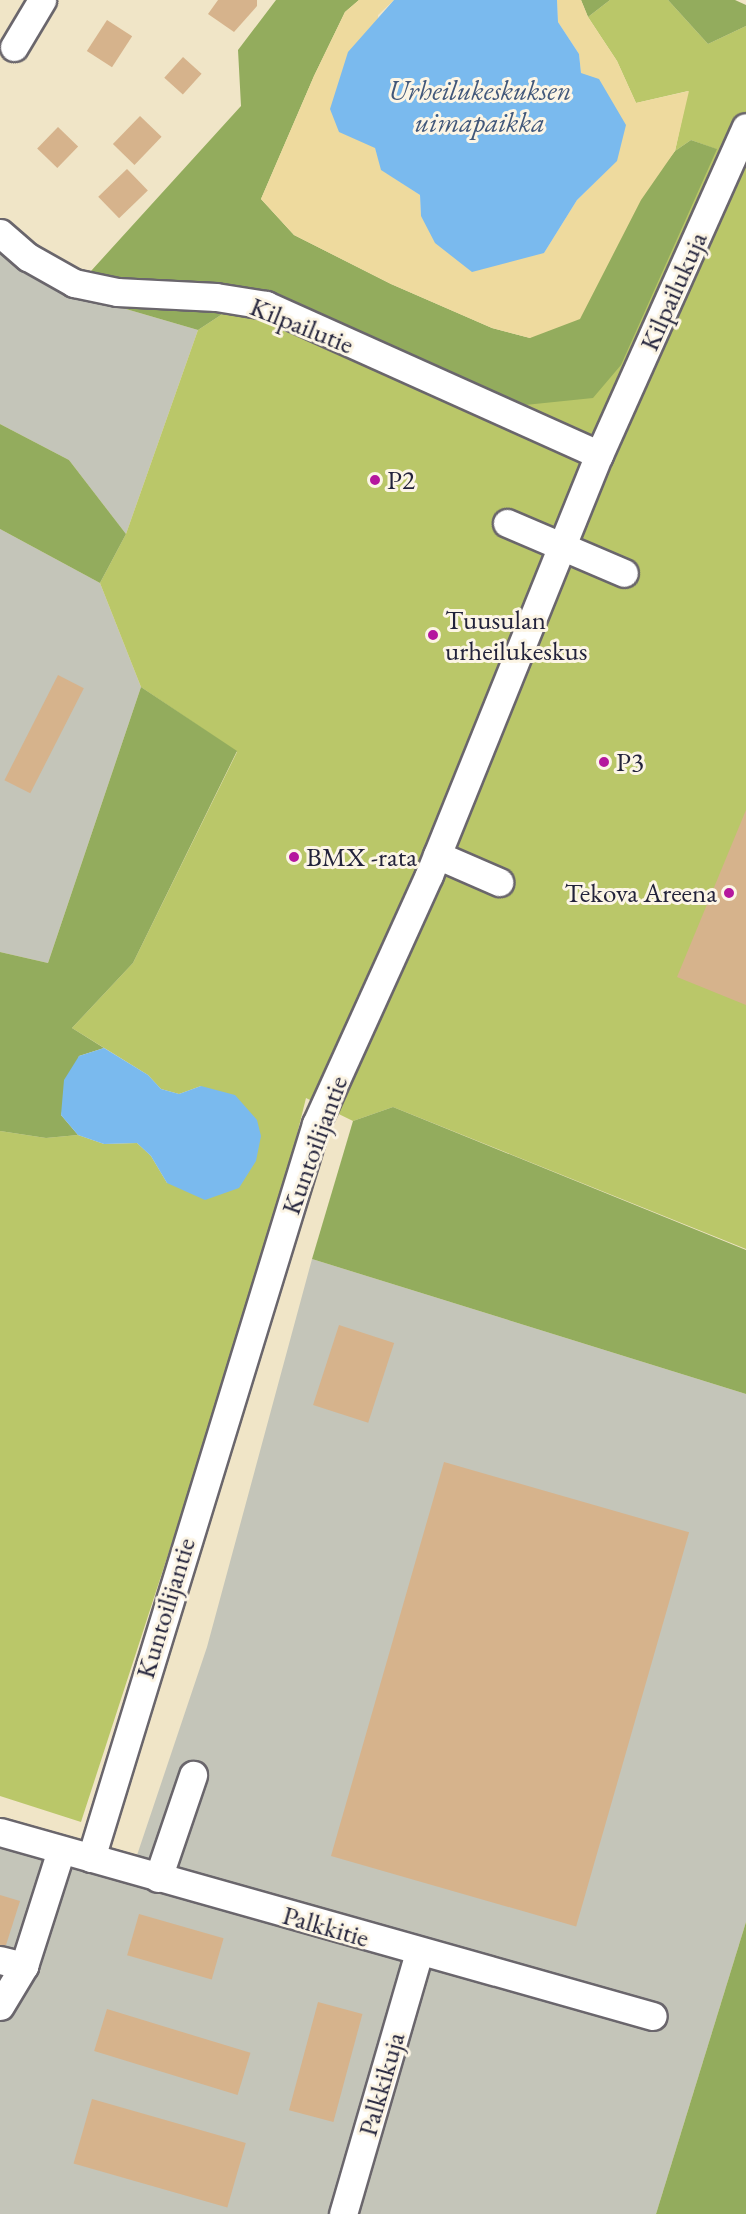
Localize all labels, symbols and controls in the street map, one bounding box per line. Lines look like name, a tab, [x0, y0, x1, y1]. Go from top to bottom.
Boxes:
water label: Urheilukeskuksen uimapaikka	[388, 73, 572, 139]
street label: Kilpailukuja	[632, 226, 714, 356]
street label: Kilpailutie	[246, 290, 358, 360]
place label: P2	[387, 464, 415, 496]
marker: P2	[368, 473, 382, 487]
place label: Tuusulan urheilukeskus	[445, 603, 588, 666]
marker: Tuusulan urheilukeskus	[426, 628, 440, 642]
place label: P3	[616, 746, 644, 778]
marker: P3	[597, 755, 611, 769]
place label: BMX -rata	[306, 841, 417, 873]
marker: BMX -rata	[287, 850, 301, 864]
place label: Tekova Areena	[564, 877, 717, 909]
marker: Tekova Areena	[722, 886, 736, 900]
street label: Kuntoilijantie	[274, 1071, 354, 1219]
street label: Kuntoilijantie	[128, 1534, 202, 1682]
street label: Palkkitie	[279, 1898, 373, 1954]
street label: Palkkikuja	[351, 2028, 411, 2140]

